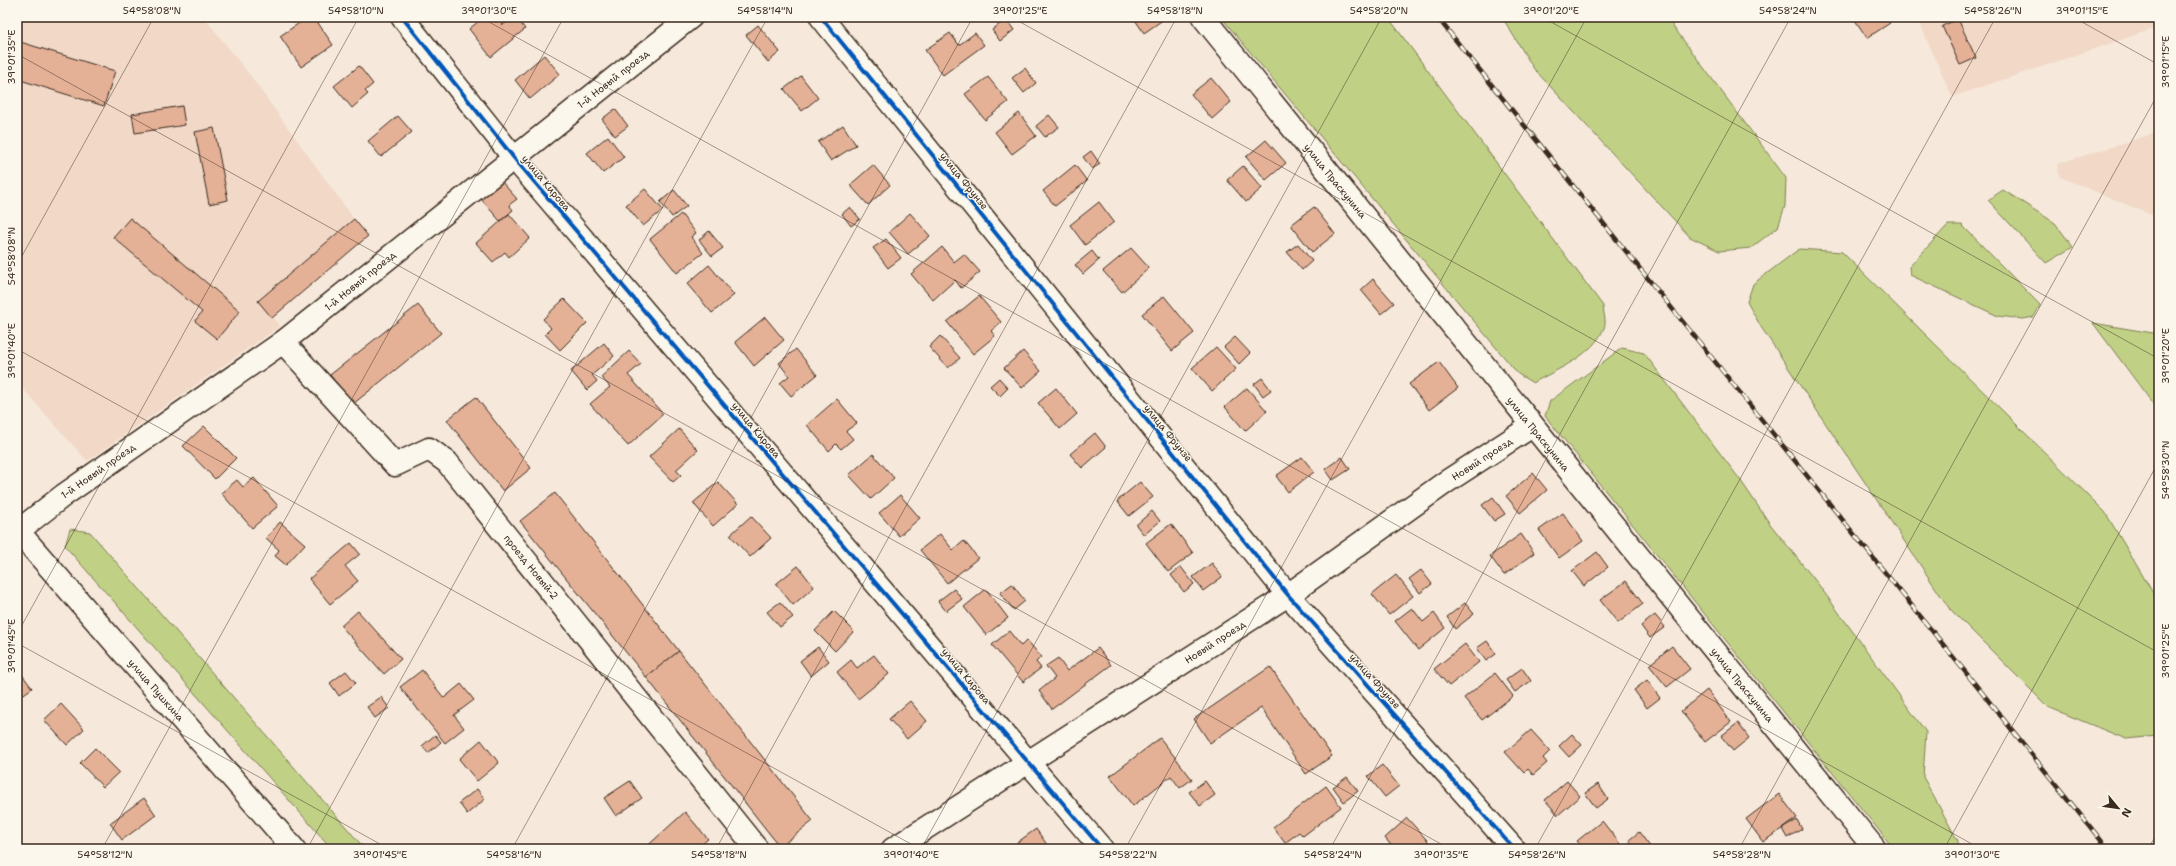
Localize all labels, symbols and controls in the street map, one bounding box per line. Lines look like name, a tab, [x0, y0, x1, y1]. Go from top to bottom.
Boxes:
text: 54°58'08"N	[123, 4, 181, 17]
text: 54°58'10"N	[328, 4, 384, 17]
text: 39°01'30"E	[461, 4, 517, 17]
text: 54°58'14"N	[737, 4, 793, 17]
text: 39°01'25"E	[993, 4, 1048, 17]
text: 54°58'18"N	[1147, 4, 1203, 17]
text: 54°58'20"N	[1350, 4, 1408, 17]
text: 39°01'20"E	[1523, 4, 1579, 17]
text: 54°58'24"N	[1759, 4, 1817, 17]
text: 54°58'26"N	[1964, 4, 2022, 17]
text: 39°01'15"E	[2056, 4, 2108, 17]
text: 39°01'35"E	[5, 30, 18, 84]
text: 39°01'15"E	[2159, 36, 2172, 88]
street label: 1-й Новый проезд	[574, 46, 652, 111]
street label: улица Праскунина	[1301, 141, 1370, 222]
street label: улица Фрунзе	[937, 150, 991, 213]
street label: улица Кирова	[519, 152, 574, 214]
text: 54°58'08"N	[5, 227, 18, 285]
street label: 1-й Новый проезд	[322, 248, 399, 314]
text: 39°01'40"E	[5, 323, 18, 379]
text: 39°01'20"E	[2159, 328, 2172, 384]
street label: улица Праскунина	[1504, 394, 1573, 475]
street label: улица Кирова	[729, 399, 784, 461]
street label: улица Фрунзе	[1141, 402, 1195, 465]
street label: Новый проезд	[1449, 434, 1516, 484]
street label: 1-й Новый проезд	[58, 440, 138, 502]
text: 54°58'30"N	[2159, 441, 2172, 499]
street label: проезд Новый-2	[501, 532, 561, 602]
street label: Новый проезд	[1182, 617, 1249, 667]
text: 39°01'45"E	[5, 619, 18, 673]
text: 39°01'25"E	[2159, 624, 2172, 679]
street label: улица Кирова	[939, 645, 994, 707]
street label: улица Праскунина	[1708, 645, 1777, 726]
street label: улица Фрунзе	[1347, 651, 1404, 712]
street label: улица Пушкина	[125, 656, 187, 724]
north arrow	[2098, 788, 2138, 828]
text: N	[2117, 805, 2135, 820]
text: 54°58'12"N	[77, 848, 133, 861]
text: 39°01'45"E	[353, 848, 407, 861]
text: 54°58'16"N	[486, 848, 542, 861]
text: 54°58'18"N	[691, 848, 747, 861]
text: 39°01'40"E	[883, 848, 939, 861]
text: 54°58'22"N	[1099, 848, 1157, 861]
text: 54°58'24"N	[1304, 848, 1362, 861]
text: 39°01'35"E	[1414, 848, 1468, 861]
text: 54°58'26"N	[1508, 848, 1566, 861]
text: 54°58'28"N	[1713, 848, 1771, 861]
text: 39°01'30"E	[1944, 848, 2000, 861]

